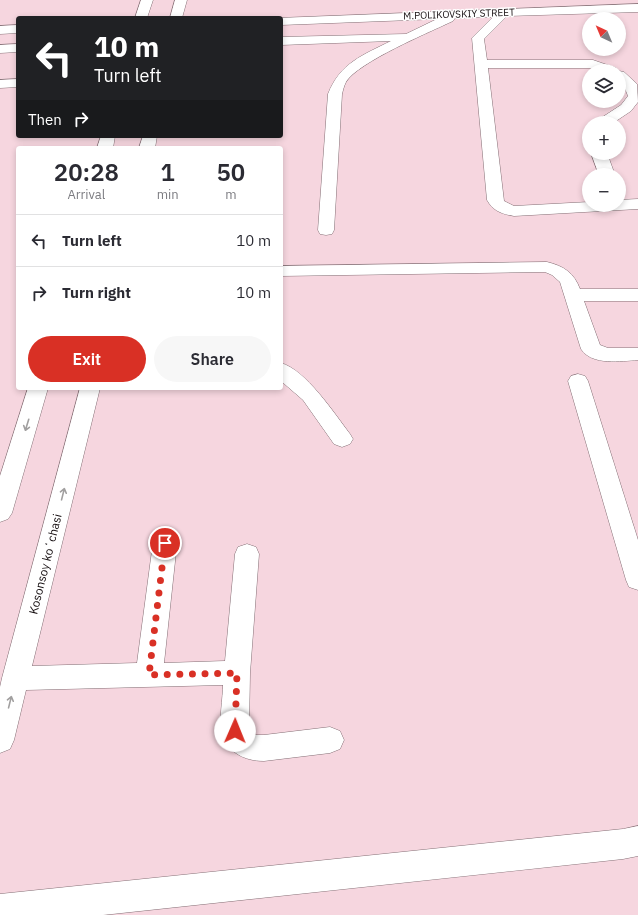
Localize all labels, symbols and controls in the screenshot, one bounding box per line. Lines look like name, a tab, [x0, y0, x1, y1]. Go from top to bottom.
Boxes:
street label: M.POLIKOVSKIY STREET	[403, 6, 515, 22]
north arrow	[582, 12, 626, 56]
map controls	[582, 12, 626, 212]
text: 10 m	[94, 28, 159, 65]
icon: left	[28, 32, 80, 84]
text: Turn left	[94, 64, 162, 87]
button: layers	[582, 64, 626, 108]
icon: right	[70, 108, 92, 130]
text: Then	[28, 110, 62, 129]
button: +	[582, 116, 626, 160]
text: 20:28	[54, 156, 119, 188]
text: 1	[161, 156, 175, 188]
text: 50	[216, 156, 245, 188]
button: −	[582, 168, 626, 212]
text: Arrival	[67, 186, 105, 203]
text: min	[157, 186, 179, 203]
text: m	[225, 186, 237, 203]
icon: left	[28, 230, 50, 252]
text: Turn left	[62, 231, 122, 250]
text: 10 m	[236, 231, 271, 250]
icon: right	[28, 282, 50, 304]
text: Turn right	[62, 283, 131, 302]
text: 10 m	[236, 283, 271, 302]
button: Exit	[28, 336, 146, 382]
button: Share	[154, 336, 271, 382]
one-way arrow	[23, 419, 30, 432]
one-way arrow	[60, 488, 67, 501]
street label: Kosonsoy koʻchasi	[25, 512, 65, 616]
pin	[148, 526, 182, 560]
icon: arrive	[154, 532, 176, 554]
one-way arrow	[6, 695, 14, 708]
position arrow	[214, 710, 256, 752]

